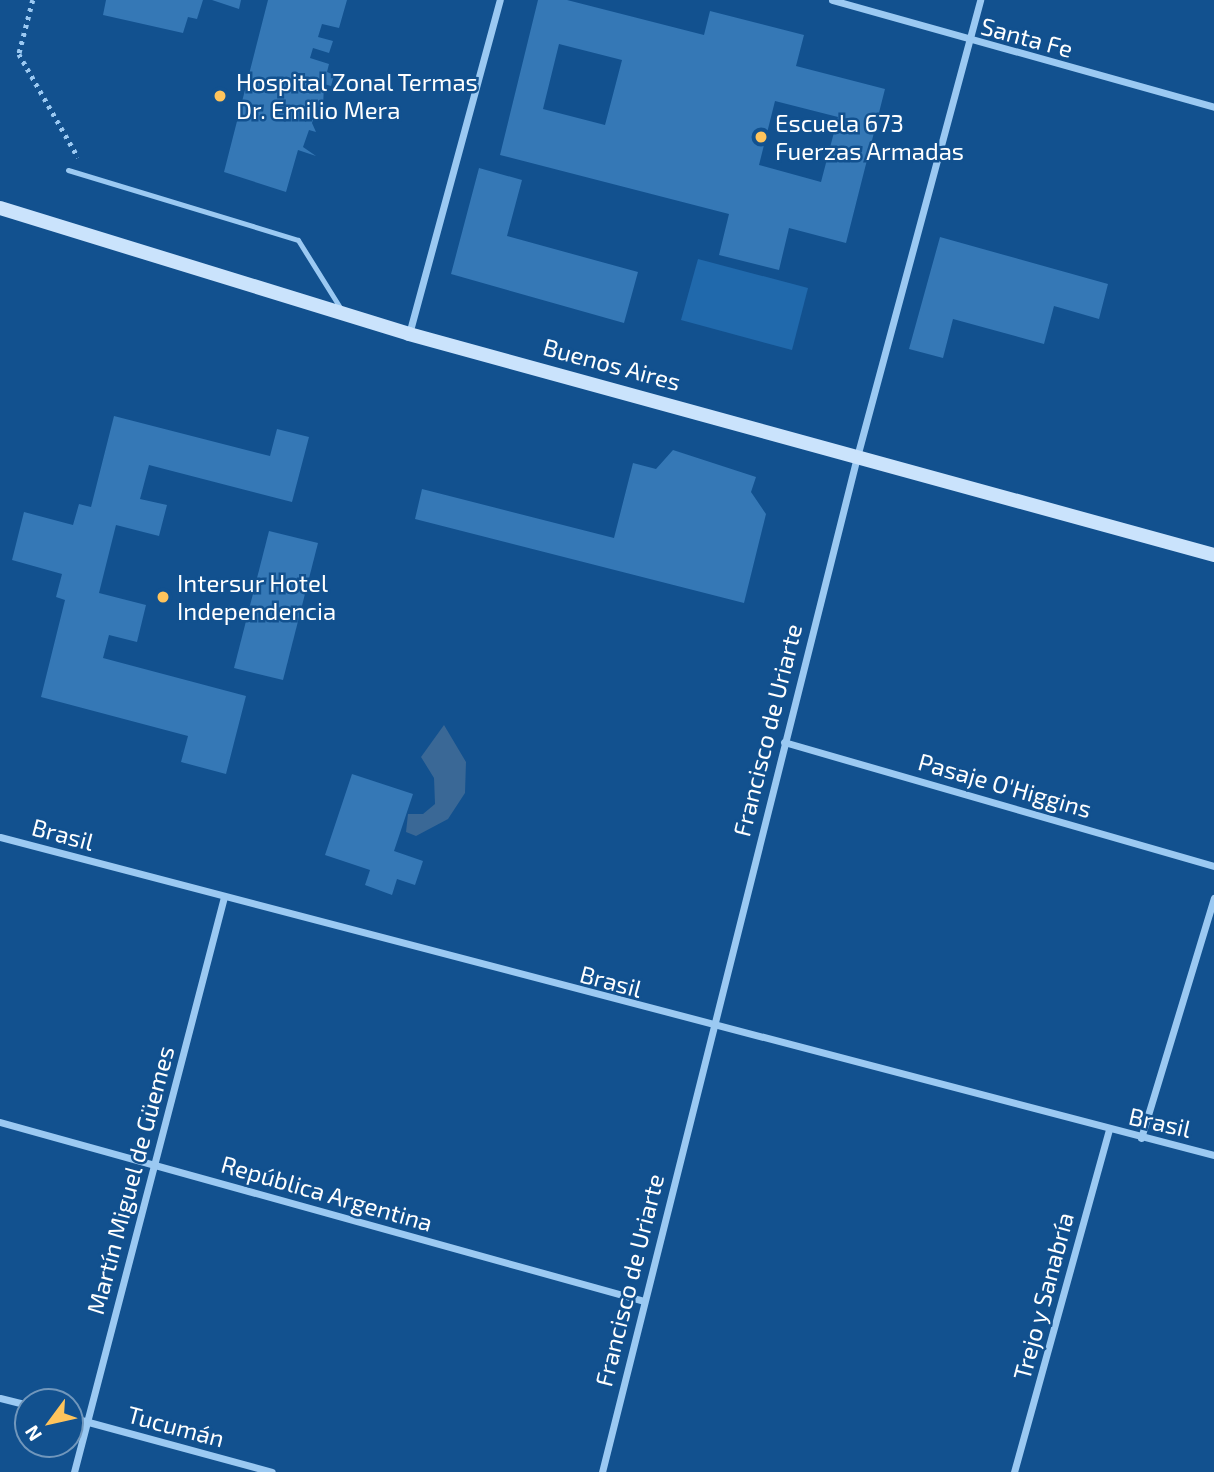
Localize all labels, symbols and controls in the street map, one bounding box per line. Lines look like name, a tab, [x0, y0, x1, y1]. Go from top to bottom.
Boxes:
street label: Santa Fe	[978, 11, 1076, 63]
place label: Hospital Zonal Termas Dr. Emilio Mera	[236, 68, 480, 124]
marker: Hospital Zonal Termas Dr. Emilio Mera	[210, 86, 230, 106]
place label: Escuela 673 Fuerzas Armadas	[775, 109, 965, 165]
marker: Escuela 673 Fuerzas Armadas	[753, 129, 769, 145]
street label: Buenos Aires	[540, 332, 684, 396]
place label: Intersur Hotel Independencia	[177, 569, 336, 625]
marker: Intersur Hotel Independencia	[155, 589, 171, 605]
street label: Francisco de Uriarte	[727, 621, 807, 839]
street label: Pasaje O'Higgins	[915, 747, 1095, 823]
street label: Brasil	[29, 812, 97, 856]
street label: Brasil	[577, 959, 645, 1003]
street label: Martín Miguel de Güemes	[80, 1042, 180, 1318]
street label: Brasil	[1126, 1101, 1194, 1143]
street label: República Argentina	[218, 1149, 436, 1237]
street label: Francisco de Uriarte	[589, 1171, 669, 1389]
street label: Trejo y Sanabría	[1007, 1209, 1079, 1383]
north arrow	[14, 1388, 84, 1458]
street label: Tucumán	[124, 1399, 228, 1453]
text: N	[19, 1422, 46, 1446]

